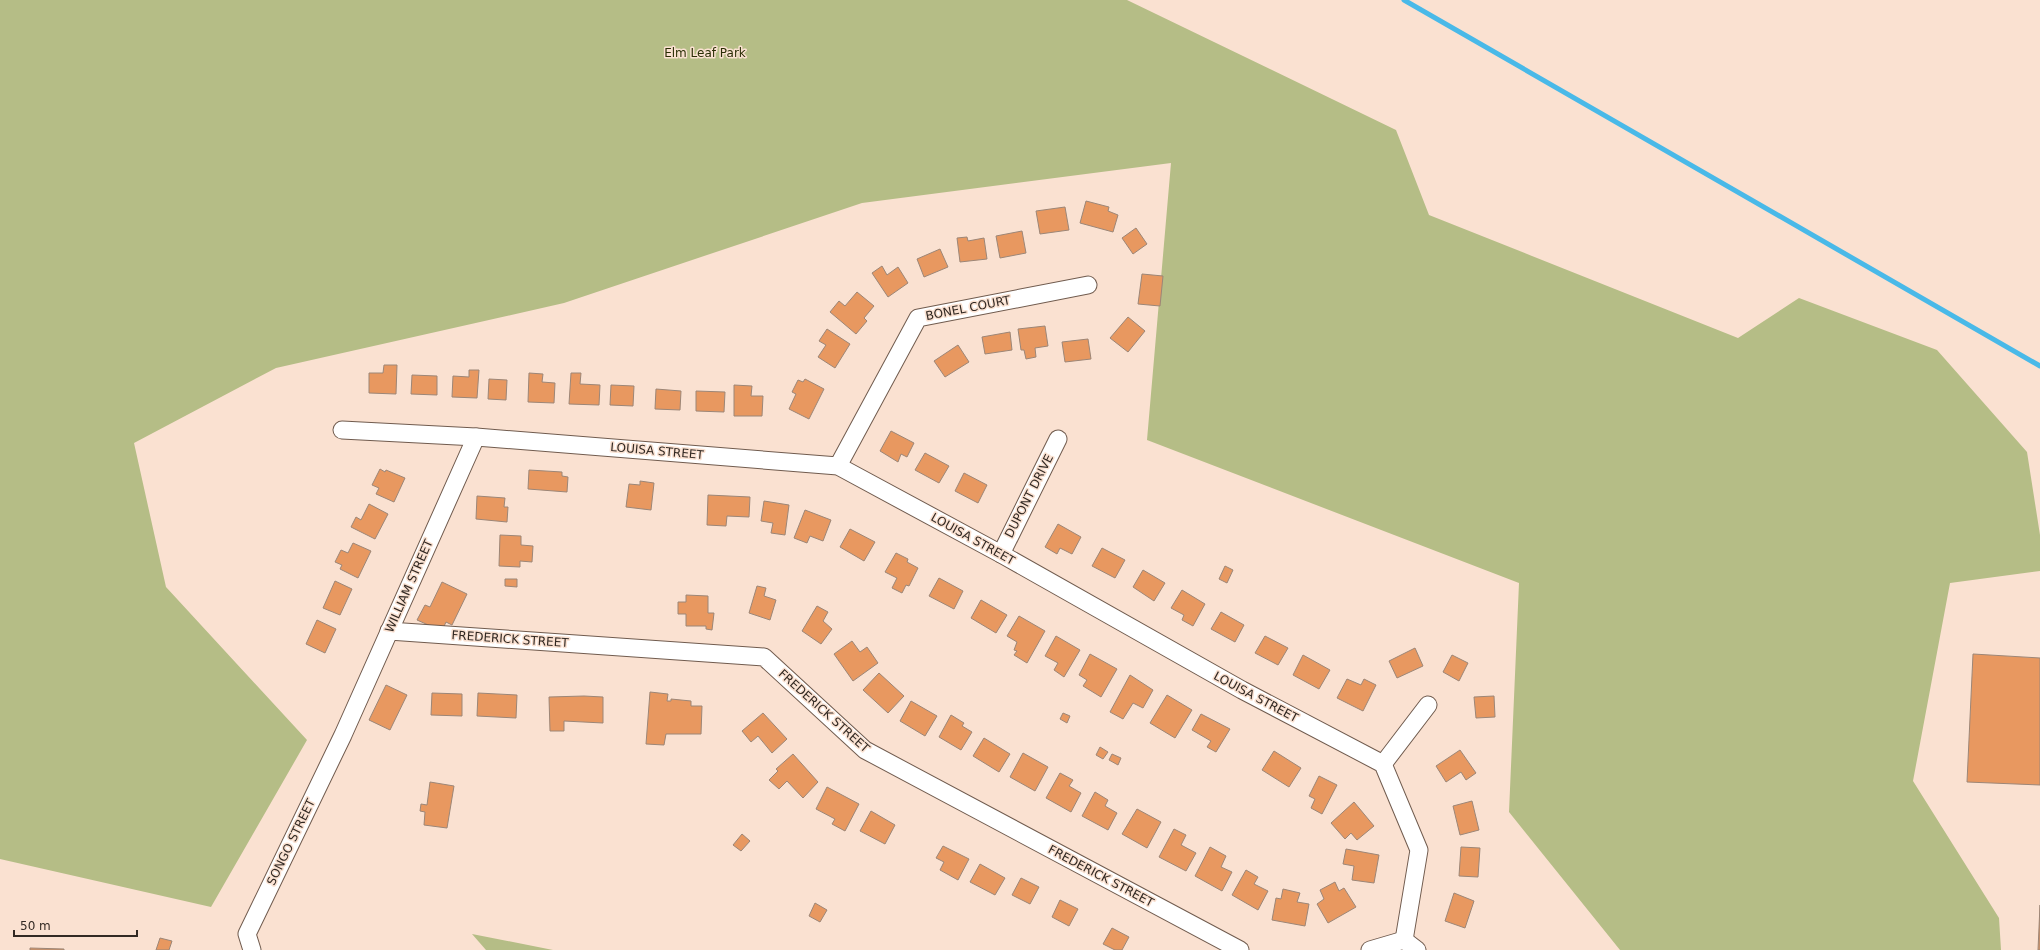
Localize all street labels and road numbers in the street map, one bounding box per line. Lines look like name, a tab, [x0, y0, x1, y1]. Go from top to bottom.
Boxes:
street label: BONEL COURT	[924, 293, 1012, 323]
street label: LOUISA STREET	[610, 440, 705, 462]
street label: DUPONT DRIVE	[1002, 452, 1056, 540]
street label: LOUISA STREET	[929, 510, 1018, 568]
street label: WILLIAM STREET	[382, 537, 436, 635]
street label: FREDERICK STREET	[451, 628, 570, 650]
street label: FREDERICK STREET	[776, 667, 873, 756]
street label: LOUISA STREET	[1211, 669, 1301, 725]
street label: SONGO STREET	[264, 796, 318, 887]
street label: FREDERICK STREET	[1046, 842, 1157, 910]

